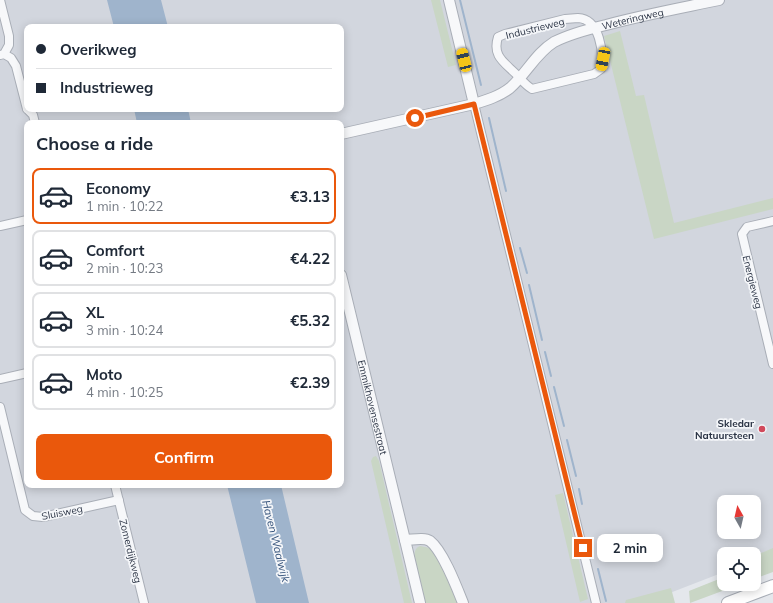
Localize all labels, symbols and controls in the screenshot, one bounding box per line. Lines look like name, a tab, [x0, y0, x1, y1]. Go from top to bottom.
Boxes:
street label: Weteringweg	[600, 6, 665, 33]
street label: Industrieweg	[504, 15, 566, 42]
text: Overikweg	[60, 40, 137, 59]
car	[595, 46, 611, 72]
car	[455, 47, 473, 73]
text: Industrieweg	[60, 78, 153, 97]
route start	[406, 109, 424, 127]
text: Choose a ride	[36, 132, 153, 155]
icon: car	[38, 178, 74, 214]
text: Economy	[86, 179, 151, 198]
text: €3.13	[290, 187, 330, 206]
text: 1 min · 10:22	[86, 198, 163, 214]
icon: car	[38, 240, 74, 276]
text: Comfort	[86, 241, 144, 260]
text: €4.22	[290, 249, 330, 268]
street label: Energieweg	[740, 254, 765, 310]
text: 2 min · 10:23	[86, 260, 163, 276]
icon: car	[38, 302, 74, 338]
text: XL	[86, 303, 104, 322]
text: €5.32	[290, 311, 330, 330]
text: 3 min · 10:24	[86, 322, 163, 338]
street label: Emmikhovensestraat	[355, 359, 390, 456]
icon: car	[38, 364, 74, 400]
text: Moto	[86, 365, 122, 384]
text: €2.39	[290, 373, 330, 392]
text: 4 min · 10:25	[86, 384, 163, 400]
place label: Skledar Natuursteen	[695, 417, 754, 442]
marker: Skledar Natuursteen	[757, 424, 767, 434]
button: Confirm	[36, 434, 332, 480]
north arrow	[717, 495, 761, 539]
map controls	[717, 495, 761, 591]
water label: Haven Waalwijk	[259, 499, 293, 584]
street label: Sluisweg	[40, 502, 84, 523]
street label: Zomerdijkweg	[116, 518, 145, 584]
callout: 2 min	[597, 534, 663, 562]
route end	[574, 539, 592, 557]
text: 2 min	[613, 540, 647, 556]
button: locate	[717, 547, 761, 591]

